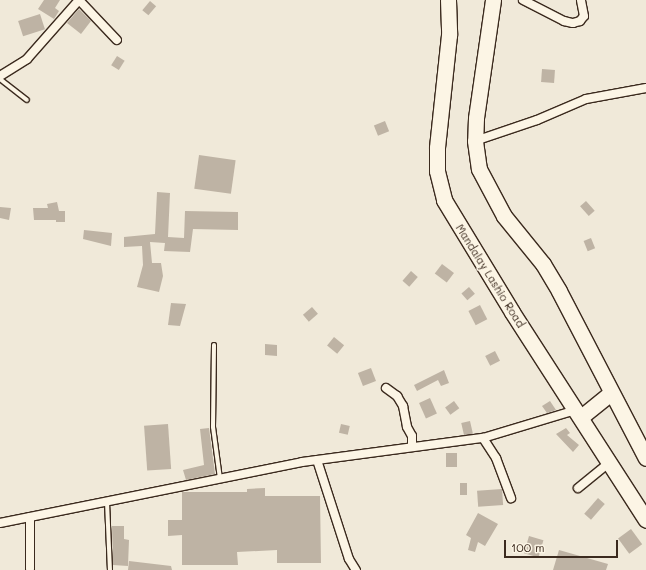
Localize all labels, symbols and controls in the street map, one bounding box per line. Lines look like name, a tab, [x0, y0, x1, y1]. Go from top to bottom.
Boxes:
street label: Mandalay Lashio Road	[453, 222, 527, 330]
scale bar	[506, 532, 620, 558]
text: 100 m	[511, 539, 545, 555]

